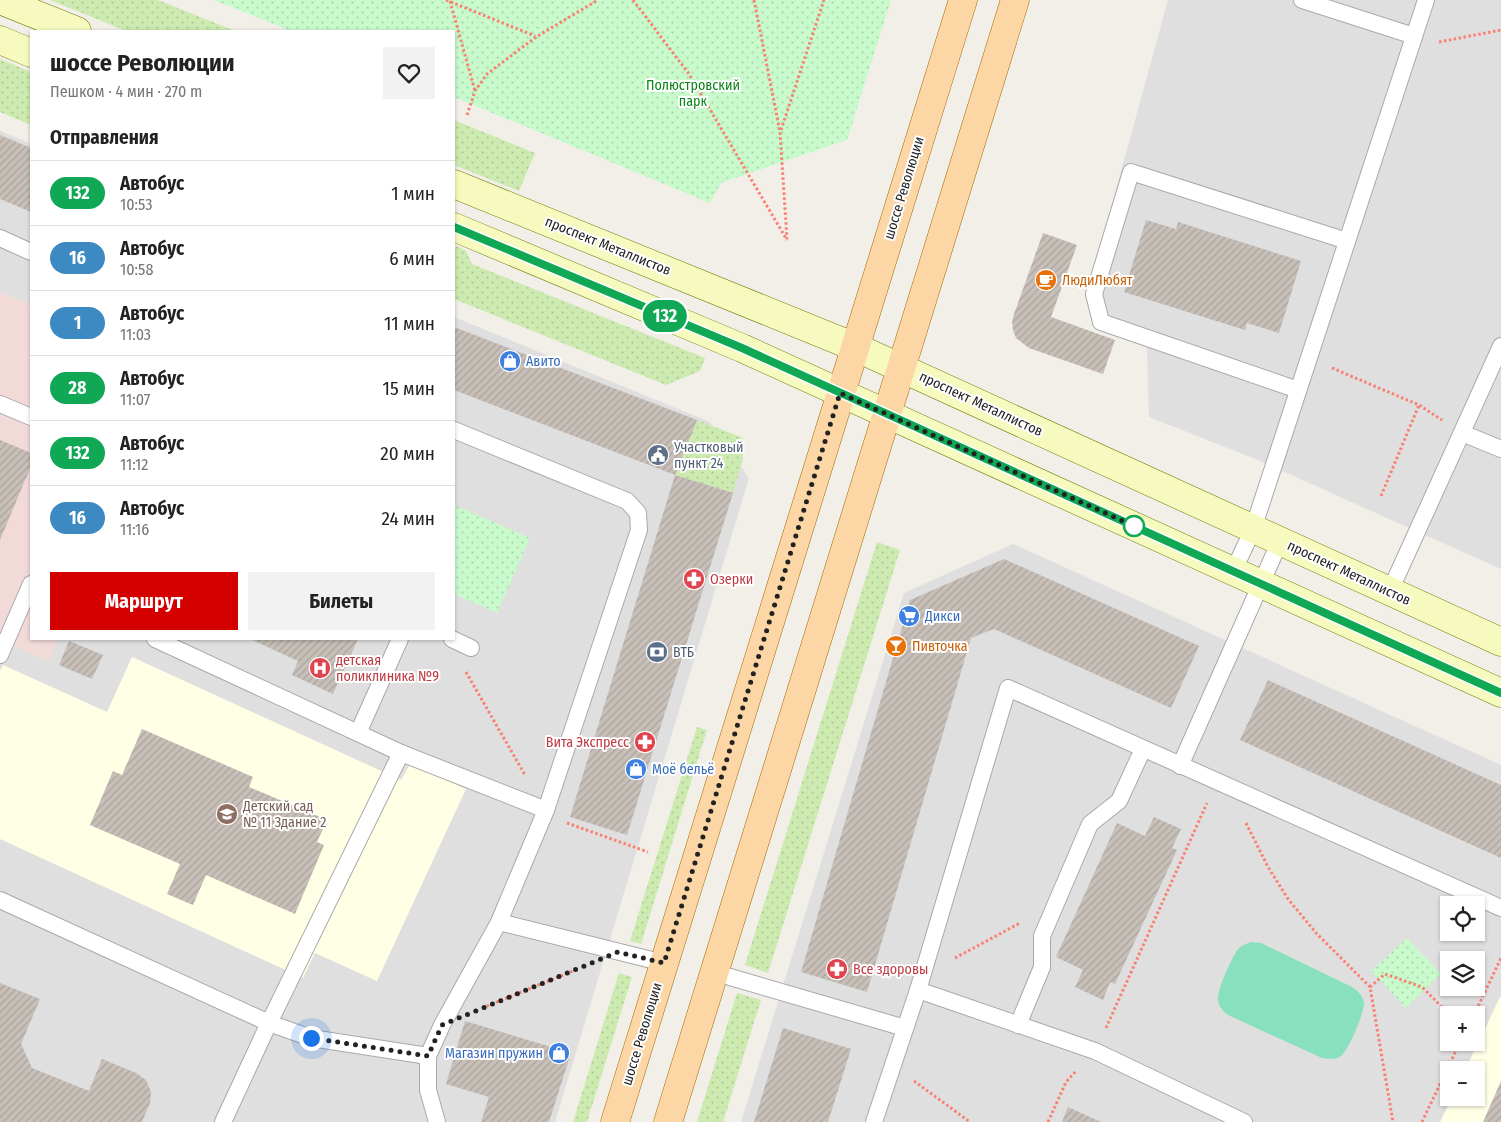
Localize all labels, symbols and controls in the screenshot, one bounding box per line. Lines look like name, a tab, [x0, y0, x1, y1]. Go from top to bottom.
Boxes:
button: heart	[383, 47, 435, 99]
text: шоссе Революции	[50, 49, 235, 77]
park label: Полюстровский парк	[646, 77, 740, 110]
text: Пешком · 4 мин · 270 m	[50, 82, 202, 101]
text: Отправления	[50, 126, 159, 149]
street label: шоссе Революции	[880, 135, 928, 241]
text: Автобус	[120, 172, 184, 195]
text: 132	[65, 182, 90, 204]
text: 1 мин	[391, 182, 435, 205]
text: 10:53	[120, 195, 152, 214]
street label: проспект Металлистов	[543, 213, 673, 279]
text: Автобус	[120, 237, 184, 260]
text: 16	[69, 247, 86, 269]
text: 6 мин	[389, 247, 435, 270]
text: 10:58	[120, 260, 153, 279]
cafe icon: ЛюдиЛюбят	[1034, 268, 1058, 292]
place label: ЛюдиЛюбят	[1062, 272, 1133, 289]
line badge: 132	[636, 300, 694, 332]
text: Автобус	[120, 302, 184, 325]
text: 132	[653, 305, 677, 327]
text: 1	[74, 312, 81, 334]
text: 11 мин	[384, 312, 435, 335]
text: 11:03	[120, 325, 151, 344]
shop icon: Авито	[498, 349, 522, 373]
place label: Авито	[526, 353, 561, 370]
text: Автобус	[120, 367, 184, 390]
street label: проспект Металлистов	[917, 368, 1045, 440]
text: 28	[69, 377, 86, 399]
text: 15 мин	[383, 377, 435, 400]
text: 11:07	[120, 390, 150, 409]
text: Автобус	[120, 432, 184, 455]
place label: Участковый пункт 24	[673, 439, 744, 472]
text: 132	[65, 442, 90, 464]
text: 20 мин	[380, 442, 435, 465]
public building icon: Участковый пункт 24	[646, 443, 670, 467]
text: 11:12	[120, 455, 148, 474]
text: Автобус	[120, 497, 184, 520]
text: 16	[69, 507, 86, 529]
text: 24 мин	[381, 507, 435, 530]
unlabelled marker	[1123, 515, 1145, 537]
text: 11:16	[120, 520, 149, 539]
street label: проспект Металлистов	[1285, 537, 1413, 609]
pharmacy icon: Озерки	[682, 567, 706, 591]
place label: Озерки	[710, 571, 753, 588]
button: Маршрут	[50, 572, 238, 630]
button: Билеты	[248, 572, 435, 630]
supermarket icon: Дикси	[897, 604, 921, 628]
place label: Дикси	[924, 608, 960, 625]
bar icon: Пивточка	[884, 634, 908, 658]
place label: Пивточка	[912, 638, 968, 655]
bank icon: ВТБ	[645, 640, 669, 664]
place label: ВТБ	[673, 644, 694, 661]
place label: детская поликлиника №9	[336, 652, 439, 685]
hospital icon: детская поликлиника №9	[308, 656, 332, 680]
pharmacy icon: Вита Экспресс	[633, 730, 657, 754]
place label: Вита Экспресс	[546, 734, 629, 751]
shop icon: Моё бельё	[624, 757, 648, 781]
place label: Моё бельё	[652, 761, 714, 778]
place label: Детский сад № 11 Здание 2	[242, 798, 326, 831]
school or university icon: Детский сад № 11 Здание 2	[215, 802, 239, 826]
map controls	[1440, 896, 1485, 1106]
button: locate	[1440, 896, 1485, 941]
button: layers	[1440, 951, 1485, 996]
pharmacy icon: Все здоровы	[825, 957, 849, 981]
place label: Все здоровы	[853, 961, 928, 978]
street label: шоссе Революции	[618, 981, 666, 1087]
button: +	[1440, 1006, 1485, 1051]
your location	[299, 1026, 324, 1051]
shop icon: Магазин пружин	[547, 1041, 571, 1065]
place label: Магазин пружин	[445, 1045, 543, 1062]
button: −	[1440, 1061, 1485, 1106]

